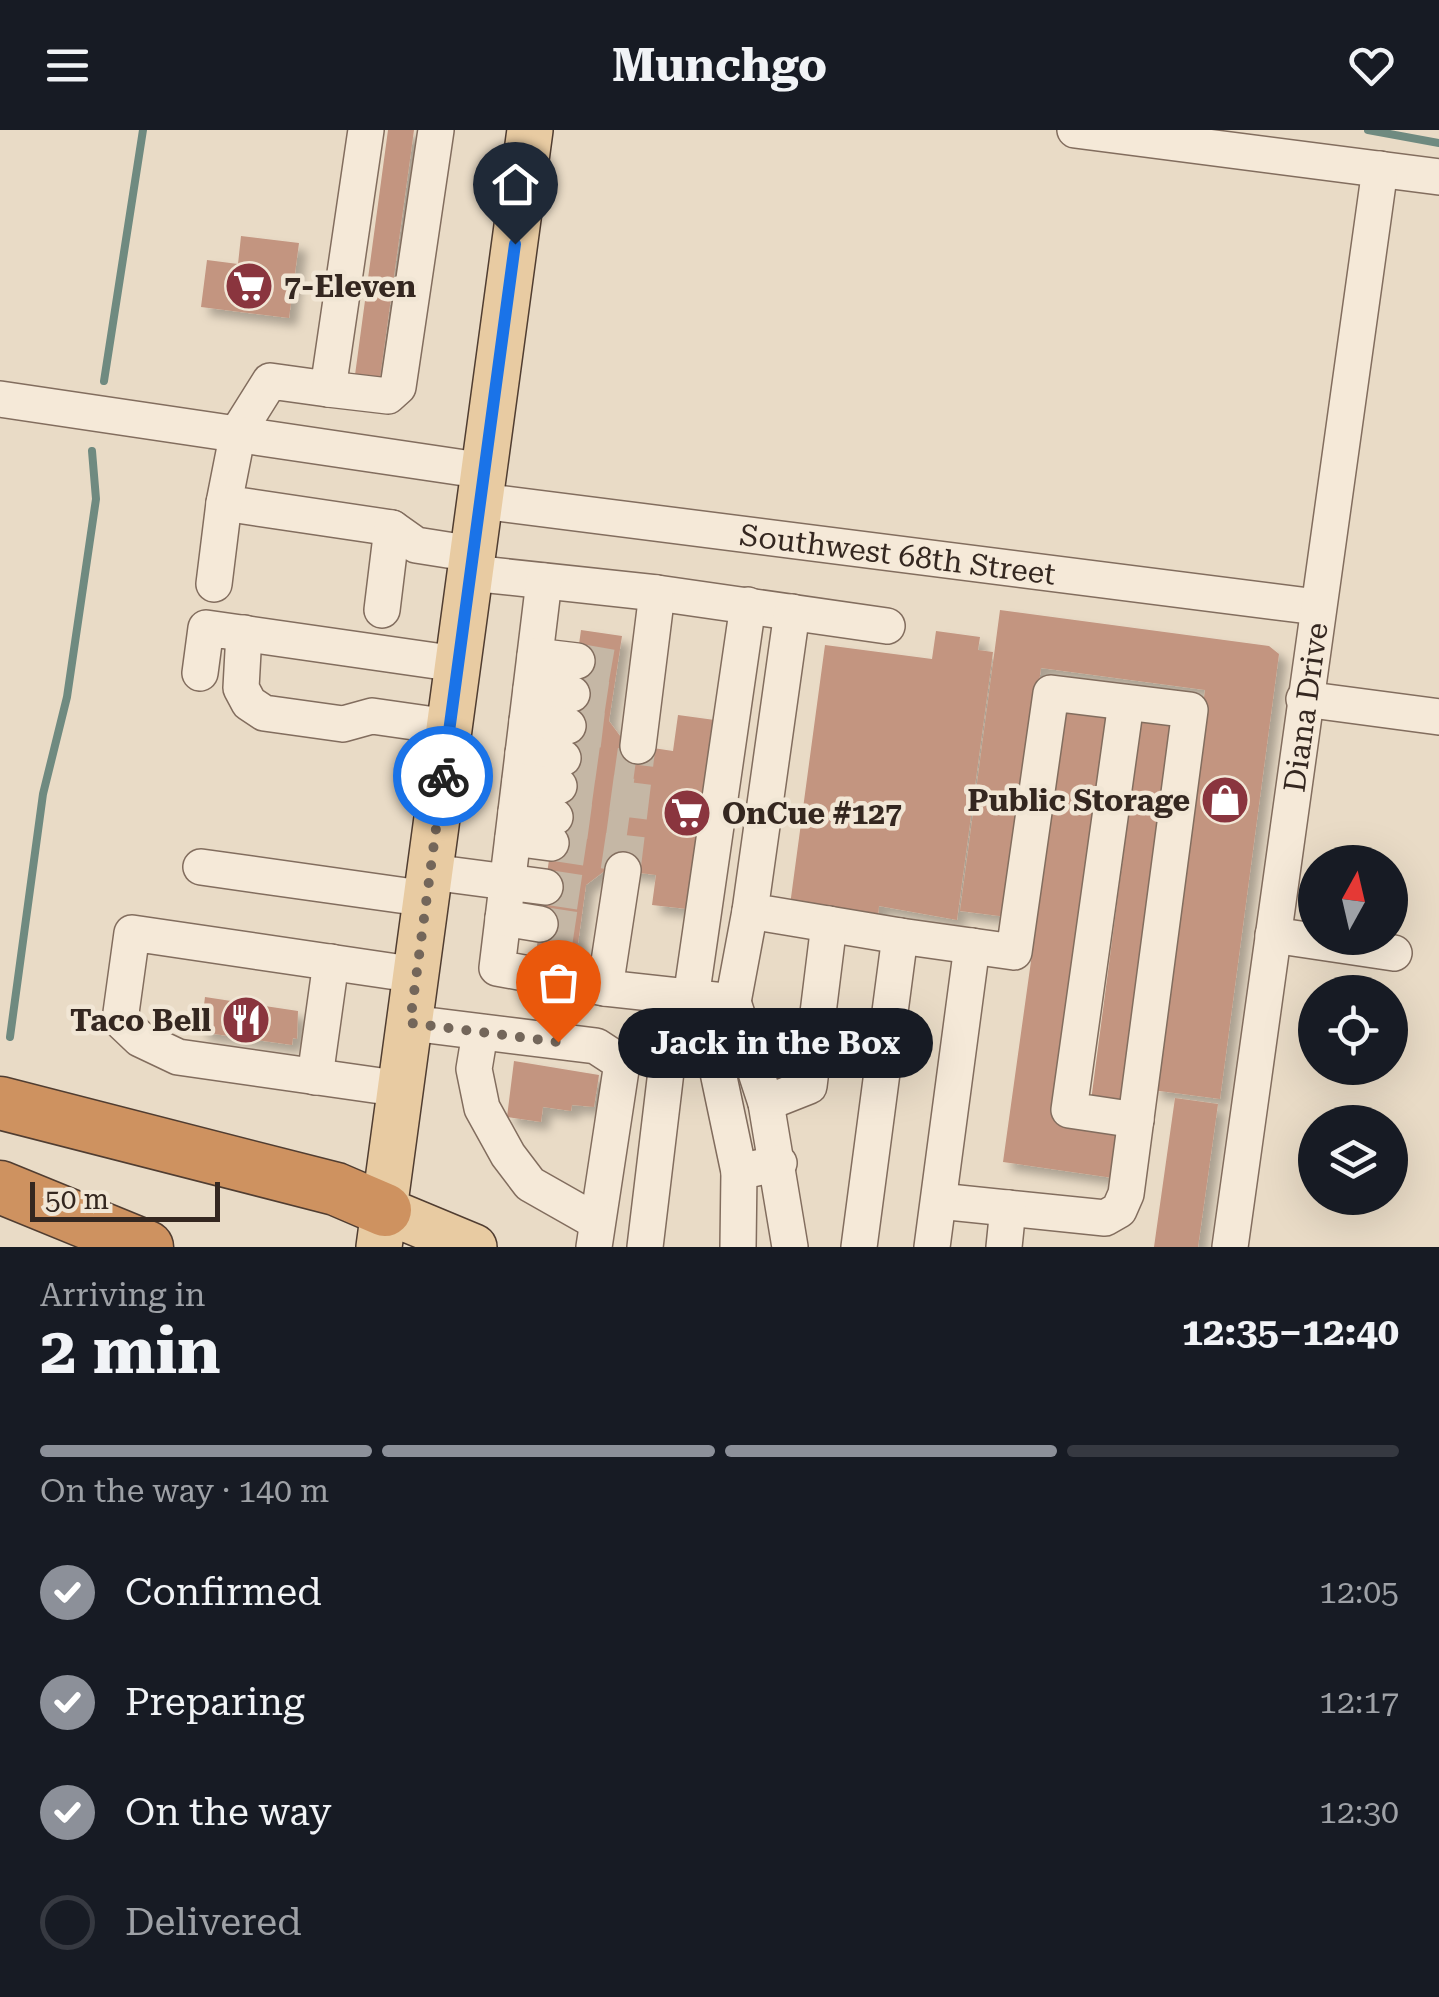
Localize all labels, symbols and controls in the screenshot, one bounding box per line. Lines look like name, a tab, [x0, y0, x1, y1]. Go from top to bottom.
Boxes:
icon: menu	[40, 38, 95, 93]
icon: heart	[1344, 38, 1399, 93]
text: Munchgo	[612, 39, 827, 92]
pin	[473, 142, 558, 245]
icon: home	[488, 157, 543, 212]
supermarket icon: 7-Eleven	[223, 260, 275, 312]
place label: 7-Eleven	[284, 269, 416, 304]
street label: Southwest 68th Street	[738, 516, 1058, 591]
street label: Diana Drive	[1276, 620, 1334, 794]
courier	[393, 726, 493, 826]
icon: bike	[416, 749, 471, 804]
shop icon: Public Storage	[1199, 774, 1251, 826]
place label: Public Storage	[967, 783, 1190, 818]
supermarket icon: OnCue #127	[661, 787, 713, 839]
place label: OnCue #127	[722, 796, 902, 831]
north arrow	[1298, 845, 1408, 955]
map controls	[1298, 845, 1408, 1215]
pin	[516, 940, 601, 1043]
icon: bag	[531, 955, 586, 1010]
button: locate	[1298, 975, 1408, 1085]
restaurant icon: Taco Bell	[220, 994, 272, 1046]
place label: Taco Bell	[70, 1003, 211, 1038]
callout: Jack in the Box	[618, 1007, 933, 1077]
text: Jack in the Box	[651, 1024, 900, 1062]
button: layers	[1298, 1105, 1408, 1215]
scale bar	[30, 1177, 220, 1222]
text: 50 m	[45, 1183, 109, 1216]
text: Arriving in	[40, 1276, 205, 1314]
text: 12:35–12:40	[1182, 1310, 1399, 1354]
text: 2 min	[40, 1313, 221, 1389]
text: On the way · 140 m	[40, 1472, 329, 1510]
icon: check	[40, 1565, 95, 1620]
text: Confirmed	[125, 1570, 322, 1614]
text: 12:05	[1319, 1573, 1399, 1611]
icon: check	[40, 1675, 95, 1730]
text: Preparing	[125, 1680, 305, 1724]
text: 12:17	[1319, 1683, 1399, 1721]
icon: check	[40, 1785, 95, 1840]
text: On the way	[125, 1790, 331, 1834]
text: 12:30	[1319, 1793, 1399, 1831]
text: Delivered	[125, 1900, 302, 1944]

